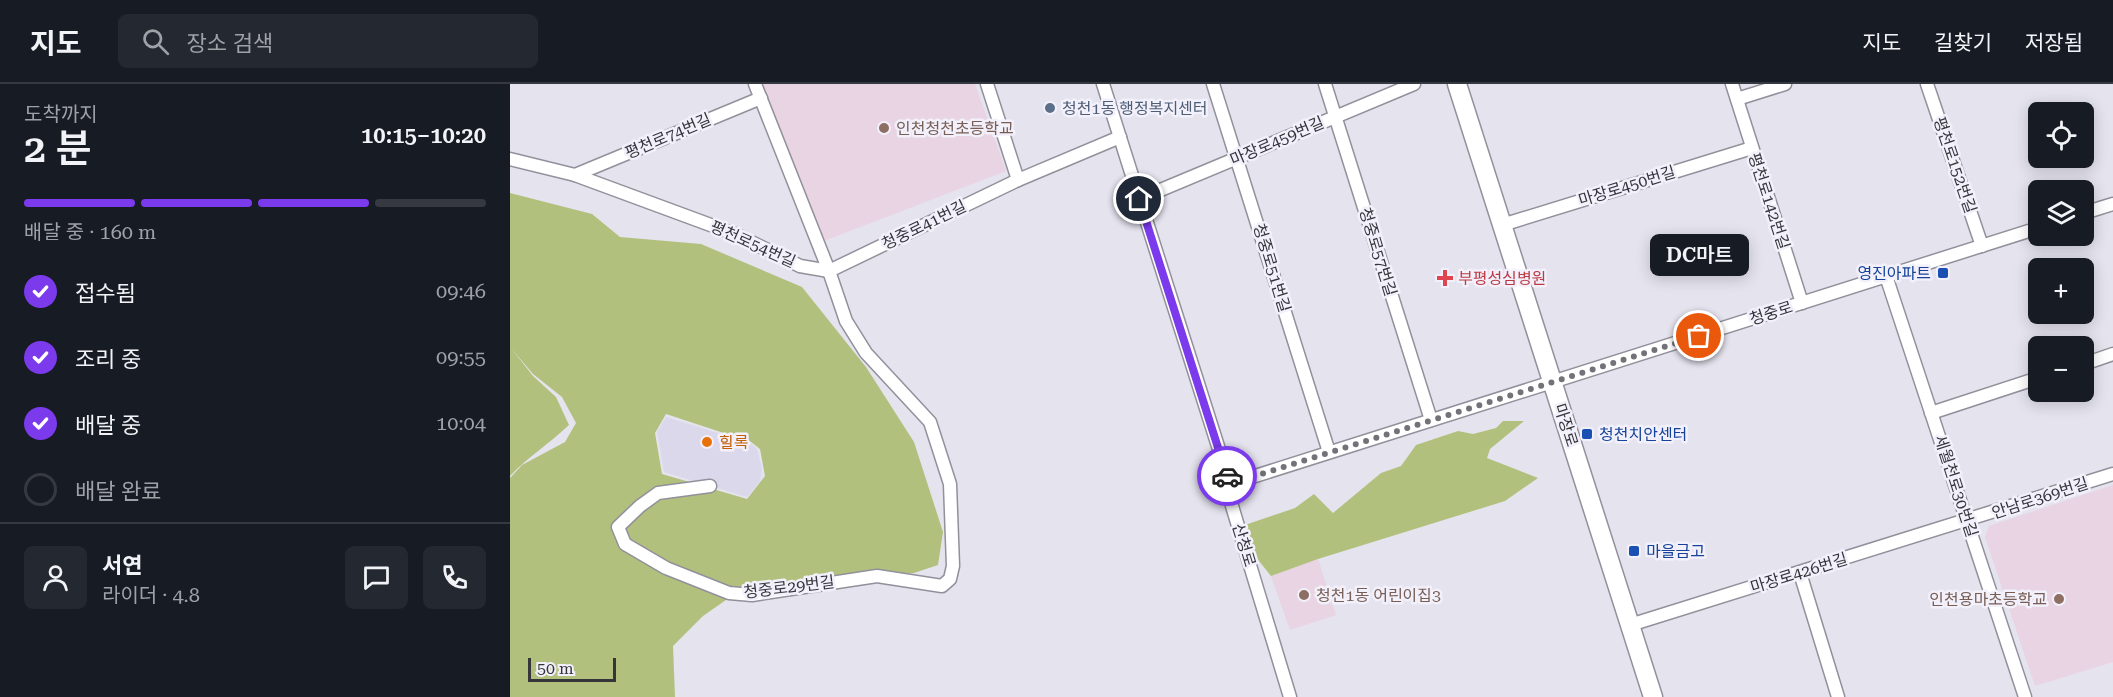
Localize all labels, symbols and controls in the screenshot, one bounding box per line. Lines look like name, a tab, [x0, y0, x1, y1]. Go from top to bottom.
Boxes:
search box	[118, 14, 538, 68]
icon: search	[139, 25, 172, 58]
text: 지도	[30, 27, 82, 60]
text: 장소 검색	[187, 31, 273, 56]
text: 지도	[1862, 31, 1901, 55]
text: 길찾기	[1934, 31, 1992, 55]
text: 저장됨	[2025, 31, 2083, 55]
place label: 청천1동 행정복지센터	[1062, 99, 1208, 118]
marker: 청천1동 행정복지센터	[1043, 101, 1057, 115]
text: 도착까지	[24, 102, 98, 126]
map controls	[2028, 102, 2094, 402]
button: locate	[2028, 102, 2094, 168]
street label: 평천로74번길	[622, 109, 714, 163]
street label: 마장로459번길	[1227, 113, 1327, 169]
street label: 평천로152번길	[1930, 114, 1980, 216]
place label: 인천청천초등학교	[896, 119, 1014, 138]
marker: 인천청천초등학교	[877, 121, 891, 135]
text: 10:15–10:20	[361, 123, 486, 148]
text: 2 분	[24, 126, 92, 172]
street label: 평천로142번길	[1744, 150, 1794, 252]
street label: 마장로450번길	[1576, 162, 1678, 210]
pin	[1113, 173, 1164, 224]
button: layers	[2028, 180, 2094, 246]
icon: home	[1122, 182, 1155, 215]
street label: 청중로41번길	[879, 196, 969, 254]
street label: 청중로57번길	[1356, 205, 1400, 299]
street label: 평천로54번길	[707, 217, 799, 271]
text: 배달 중 · 160 m	[24, 220, 156, 244]
street label: 청중로51번길	[1250, 221, 1294, 315]
callout: DC마트	[1650, 234, 1748, 276]
text: DC마트	[1666, 243, 1733, 267]
button: +	[2028, 258, 2094, 324]
place label: 영진아파트	[1857, 264, 1931, 283]
marker: 영진아파트	[1936, 266, 1950, 280]
marker: 부평성심병원	[1436, 269, 1454, 287]
place label: 부평성심병원	[1458, 269, 1546, 288]
icon: check	[24, 275, 57, 308]
text: 09:46	[436, 279, 486, 303]
text: 접수됨	[75, 281, 136, 306]
street label: 청중로	[1747, 297, 1795, 329]
pin	[1673, 310, 1724, 361]
icon: bag	[1682, 319, 1715, 352]
button: −	[2028, 336, 2094, 402]
icon: check	[24, 341, 57, 374]
text: 09:55	[436, 345, 486, 369]
text: 조리 중	[75, 347, 141, 372]
street label: 마장로	[1550, 401, 1582, 449]
icon: check	[24, 407, 57, 440]
text: 10:04	[436, 411, 486, 435]
text: 배달 중	[75, 413, 141, 438]
place label: 청천치안센터	[1599, 425, 1687, 444]
marker: 청천치안센터	[1580, 427, 1594, 441]
place label: 힐록	[719, 433, 749, 452]
street label: 세월천로30번길	[1931, 433, 1981, 539]
marker: 힐록	[700, 435, 714, 449]
courier	[1197, 446, 1257, 506]
icon: car	[1211, 460, 1244, 493]
street label: 안남로369번길	[1989, 473, 2091, 523]
text: 배달 완료	[75, 479, 162, 504]
street label: 산청로	[1228, 521, 1260, 569]
place label: 마을금고	[1646, 542, 1705, 561]
marker: 마을금고	[1627, 544, 1641, 558]
button: person	[24, 546, 87, 609]
button: chat	[345, 546, 408, 609]
button: phone	[423, 546, 486, 609]
street label: 마장로426번길	[1748, 549, 1850, 597]
text: 서연	[102, 553, 142, 578]
street label: 청중로29번길	[742, 572, 836, 602]
text: 라이더 · 4.8	[102, 583, 200, 607]
place label: 청천1동 어린이집3	[1316, 586, 1441, 605]
marker: 청천1동 어린이집3	[1297, 588, 1311, 602]
place label: 인천용마초등학교	[1929, 590, 2047, 609]
marker: 인천용마초등학교	[2052, 592, 2066, 606]
scale bar	[528, 655, 616, 682]
text: 50 m	[537, 659, 574, 678]

